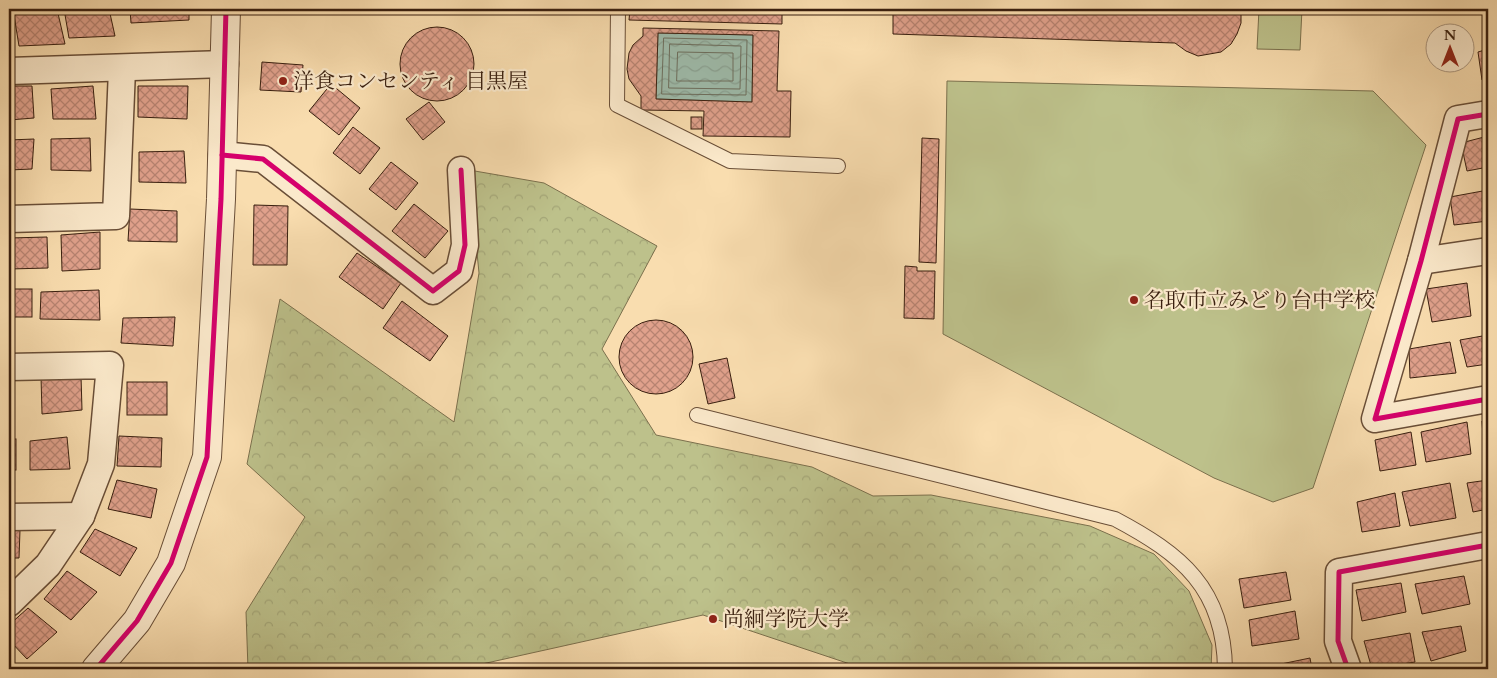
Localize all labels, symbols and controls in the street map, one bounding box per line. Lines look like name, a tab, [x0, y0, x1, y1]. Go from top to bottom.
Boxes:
north arrow	[1424, 22, 1474, 72]
text: N	[1444, 26, 1456, 45]
place label: 洋食コンセンティ 目黒屋	[293, 67, 528, 96]
marker: 洋食コンセンティ 目黒屋	[277, 75, 289, 87]
place label: 名取市立みどり台中学校	[1144, 286, 1375, 315]
marker: 名取市立みどり台中学校	[1128, 294, 1140, 306]
place label: 尚絅学院大学	[723, 605, 849, 634]
marker: 尚絅学院大学	[707, 613, 719, 625]

